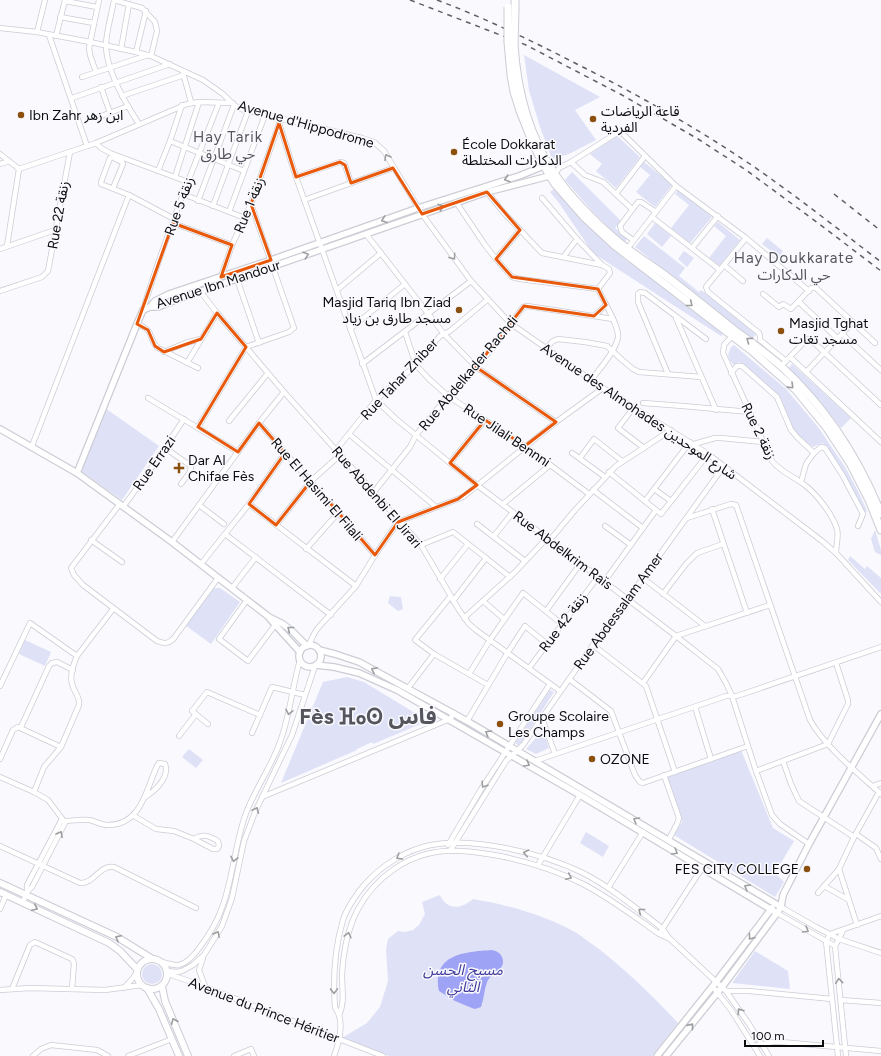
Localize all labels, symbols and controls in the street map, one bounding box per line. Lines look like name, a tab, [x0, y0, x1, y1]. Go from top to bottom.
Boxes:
street label: Avenue d'Hippodrome	[236, 97, 376, 152]
place label: قاعة الرياضات الفردية	[601, 103, 680, 136]
place label: Ibn Zahr ابن زهر	[29, 107, 123, 124]
marker: Ibn Zahr ابن زهر	[16, 110, 26, 120]
marker: قاعة الرياضات الفردية	[588, 114, 598, 124]
district label: Hay Tarik حي طارق	[193, 128, 263, 165]
place label: École Dokkarat الدكارات المختلطة	[462, 136, 562, 169]
marker: École Dokkarat الدكارات المختلطة	[449, 147, 459, 157]
one-way arrow	[385, 154, 392, 161]
street label: Rue 5 زنقة	[161, 174, 198, 238]
one-way arrow	[504, 174, 511, 183]
street label: Rue 1 زنقة	[231, 175, 268, 236]
street label: Rue 22 زنقة	[44, 180, 73, 251]
one-way arrow	[438, 204, 445, 212]
one-way arrow	[380, 216, 387, 224]
district label: Hay Doukkarate حي الدكارات	[734, 249, 854, 286]
one-way arrow	[302, 251, 309, 260]
one-way arrow	[448, 253, 456, 260]
street label: Avenue Ibn Mandour	[154, 256, 283, 313]
place label: Masjid Tariq Ibn Ziad مسجد طارق بن زياد	[322, 294, 451, 327]
one-way arrow	[685, 299, 693, 306]
marker: Masjid Tariq Ibn Ziad مسجد طارق بن زياد	[454, 305, 464, 315]
street label: Rue Abdelkader Rachdi	[415, 312, 521, 434]
place label: Masjid Tghat مسجد تغات	[789, 315, 869, 348]
marker: Masjid Tghat مسجد تغات	[776, 326, 786, 336]
street label: Rue Tahar Zniber	[357, 335, 442, 424]
one-way arrow	[746, 338, 753, 345]
street label: Avenue des Almohades شارع الموحدين	[536, 339, 740, 485]
one-way arrow	[786, 381, 794, 388]
street label: Rue Jilali Bennni	[460, 400, 553, 471]
street label: Rue 2 زنقة	[737, 400, 780, 462]
street label: Rue Errazi	[129, 433, 179, 494]
street label: Rue El Hasimi El Filali	[267, 434, 366, 544]
street label: Rue Abdenbi El Jirari	[328, 443, 425, 552]
place label: Dar Al Chifae Fès	[188, 452, 254, 485]
marker: Dar Al Chifae Fès	[173, 462, 185, 474]
street label: Rue Abdelkrim Raïs	[510, 507, 616, 593]
street label: Rue Abdessalam Amer	[570, 549, 667, 673]
street label: Rue 42 زنقة	[536, 589, 591, 655]
one-way arrow	[287, 627, 294, 634]
one-way arrow	[371, 667, 378, 675]
district label: Fès ⴼⴰⵙ فاس	[299, 703, 437, 730]
one-way arrow	[286, 708, 294, 715]
place label: Groupe Scolaire Les Champs	[508, 708, 609, 741]
marker: Groupe Scolaire Les Champs	[495, 719, 505, 729]
one-way arrow	[485, 730, 492, 737]
place label: OZONE	[600, 751, 650, 768]
marker: OZONE	[587, 754, 597, 764]
one-way arrow	[523, 760, 530, 767]
one-way arrow	[481, 781, 489, 788]
one-way arrow	[251, 807, 259, 814]
one-way arrow	[633, 817, 640, 824]
one-way arrow	[56, 831, 63, 838]
one-way arrow	[671, 847, 678, 854]
one-way arrow	[523, 849, 530, 858]
one-way arrow	[396, 853, 403, 860]
one-way arrow	[231, 856, 239, 862]
place label: FES CITY COLLEGE	[675, 861, 799, 878]
marker: FES CITY COLLEGE	[802, 864, 812, 874]
one-way arrow	[566, 873, 573, 881]
one-way arrow	[744, 885, 751, 892]
one-way arrow	[31, 903, 39, 911]
one-way arrow	[638, 909, 645, 916]
one-way arrow	[802, 925, 809, 932]
one-way arrow	[213, 931, 220, 938]
one-way arrow	[344, 932, 352, 938]
one-way arrow	[748, 933, 755, 940]
one-way arrow	[115, 935, 123, 943]
water label: مسبح الحسن الثاني	[423, 961, 503, 998]
street label: Avenue du Prince Héritier	[186, 974, 342, 1047]
one-way arrow	[835, 978, 844, 984]
one-way arrow	[330, 988, 339, 994]
one-way arrow	[738, 1008, 745, 1015]
one-way arrow	[170, 1018, 178, 1025]
scale bar	[745, 1022, 823, 1048]
one-way arrow	[686, 1023, 693, 1030]
text: 100 m	[751, 1029, 785, 1043]

